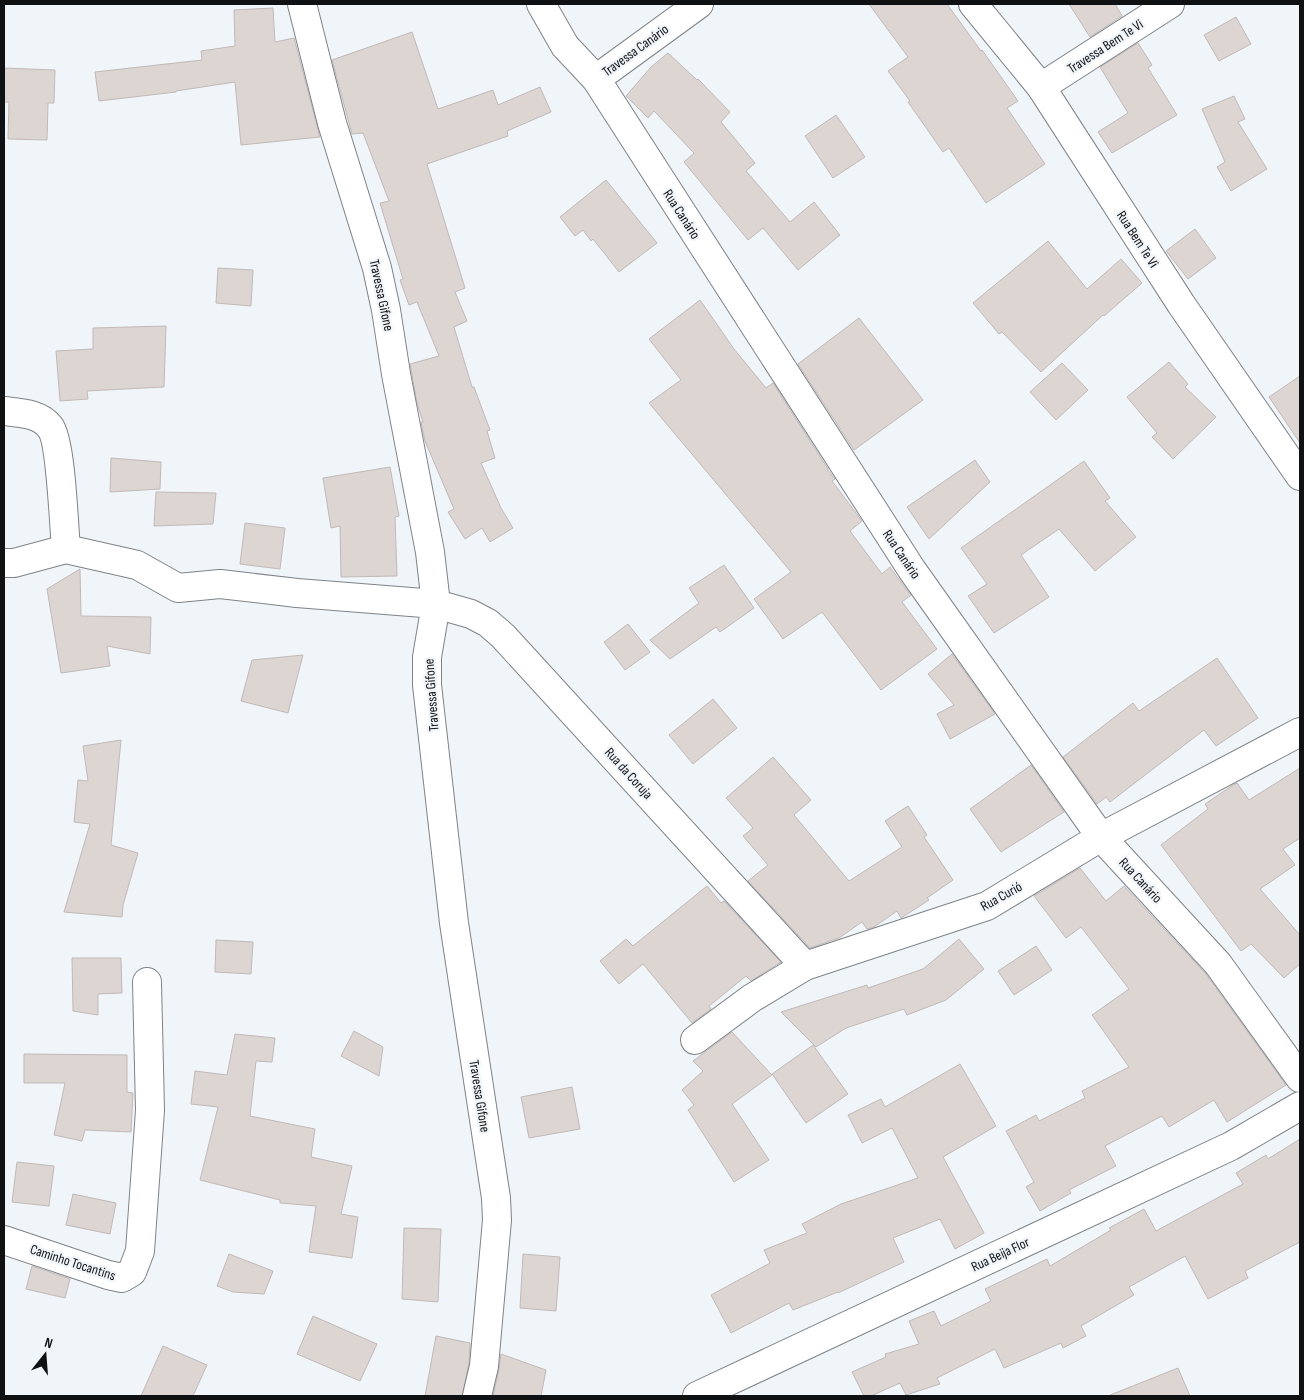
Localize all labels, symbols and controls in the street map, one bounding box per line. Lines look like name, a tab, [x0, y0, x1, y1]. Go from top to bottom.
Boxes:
street label: Travessa Bem Te Vi	[1064, 16, 1146, 77]
street label: Travessa Canário	[599, 21, 672, 80]
street label: Rua Canário	[659, 186, 704, 242]
street label: Rua Bem Te Vi	[1113, 208, 1162, 271]
street label: Travessa Gifone	[366, 258, 397, 333]
street label: Rua Canário	[879, 526, 924, 582]
street label: Travessa Gifone	[420, 658, 443, 732]
street label: Rua da Coruja	[601, 744, 656, 803]
street label: Rua Canário	[1115, 854, 1166, 907]
street label: Rua Curió	[977, 878, 1025, 915]
street label: Travessa Gifone	[465, 1059, 494, 1133]
street label: Rua Beija Flor	[968, 1234, 1032, 1275]
street label: Caminho Tocantins	[28, 1241, 118, 1284]
north arrow	[20, 1330, 70, 1380]
text: N	[43, 1334, 55, 1352]

